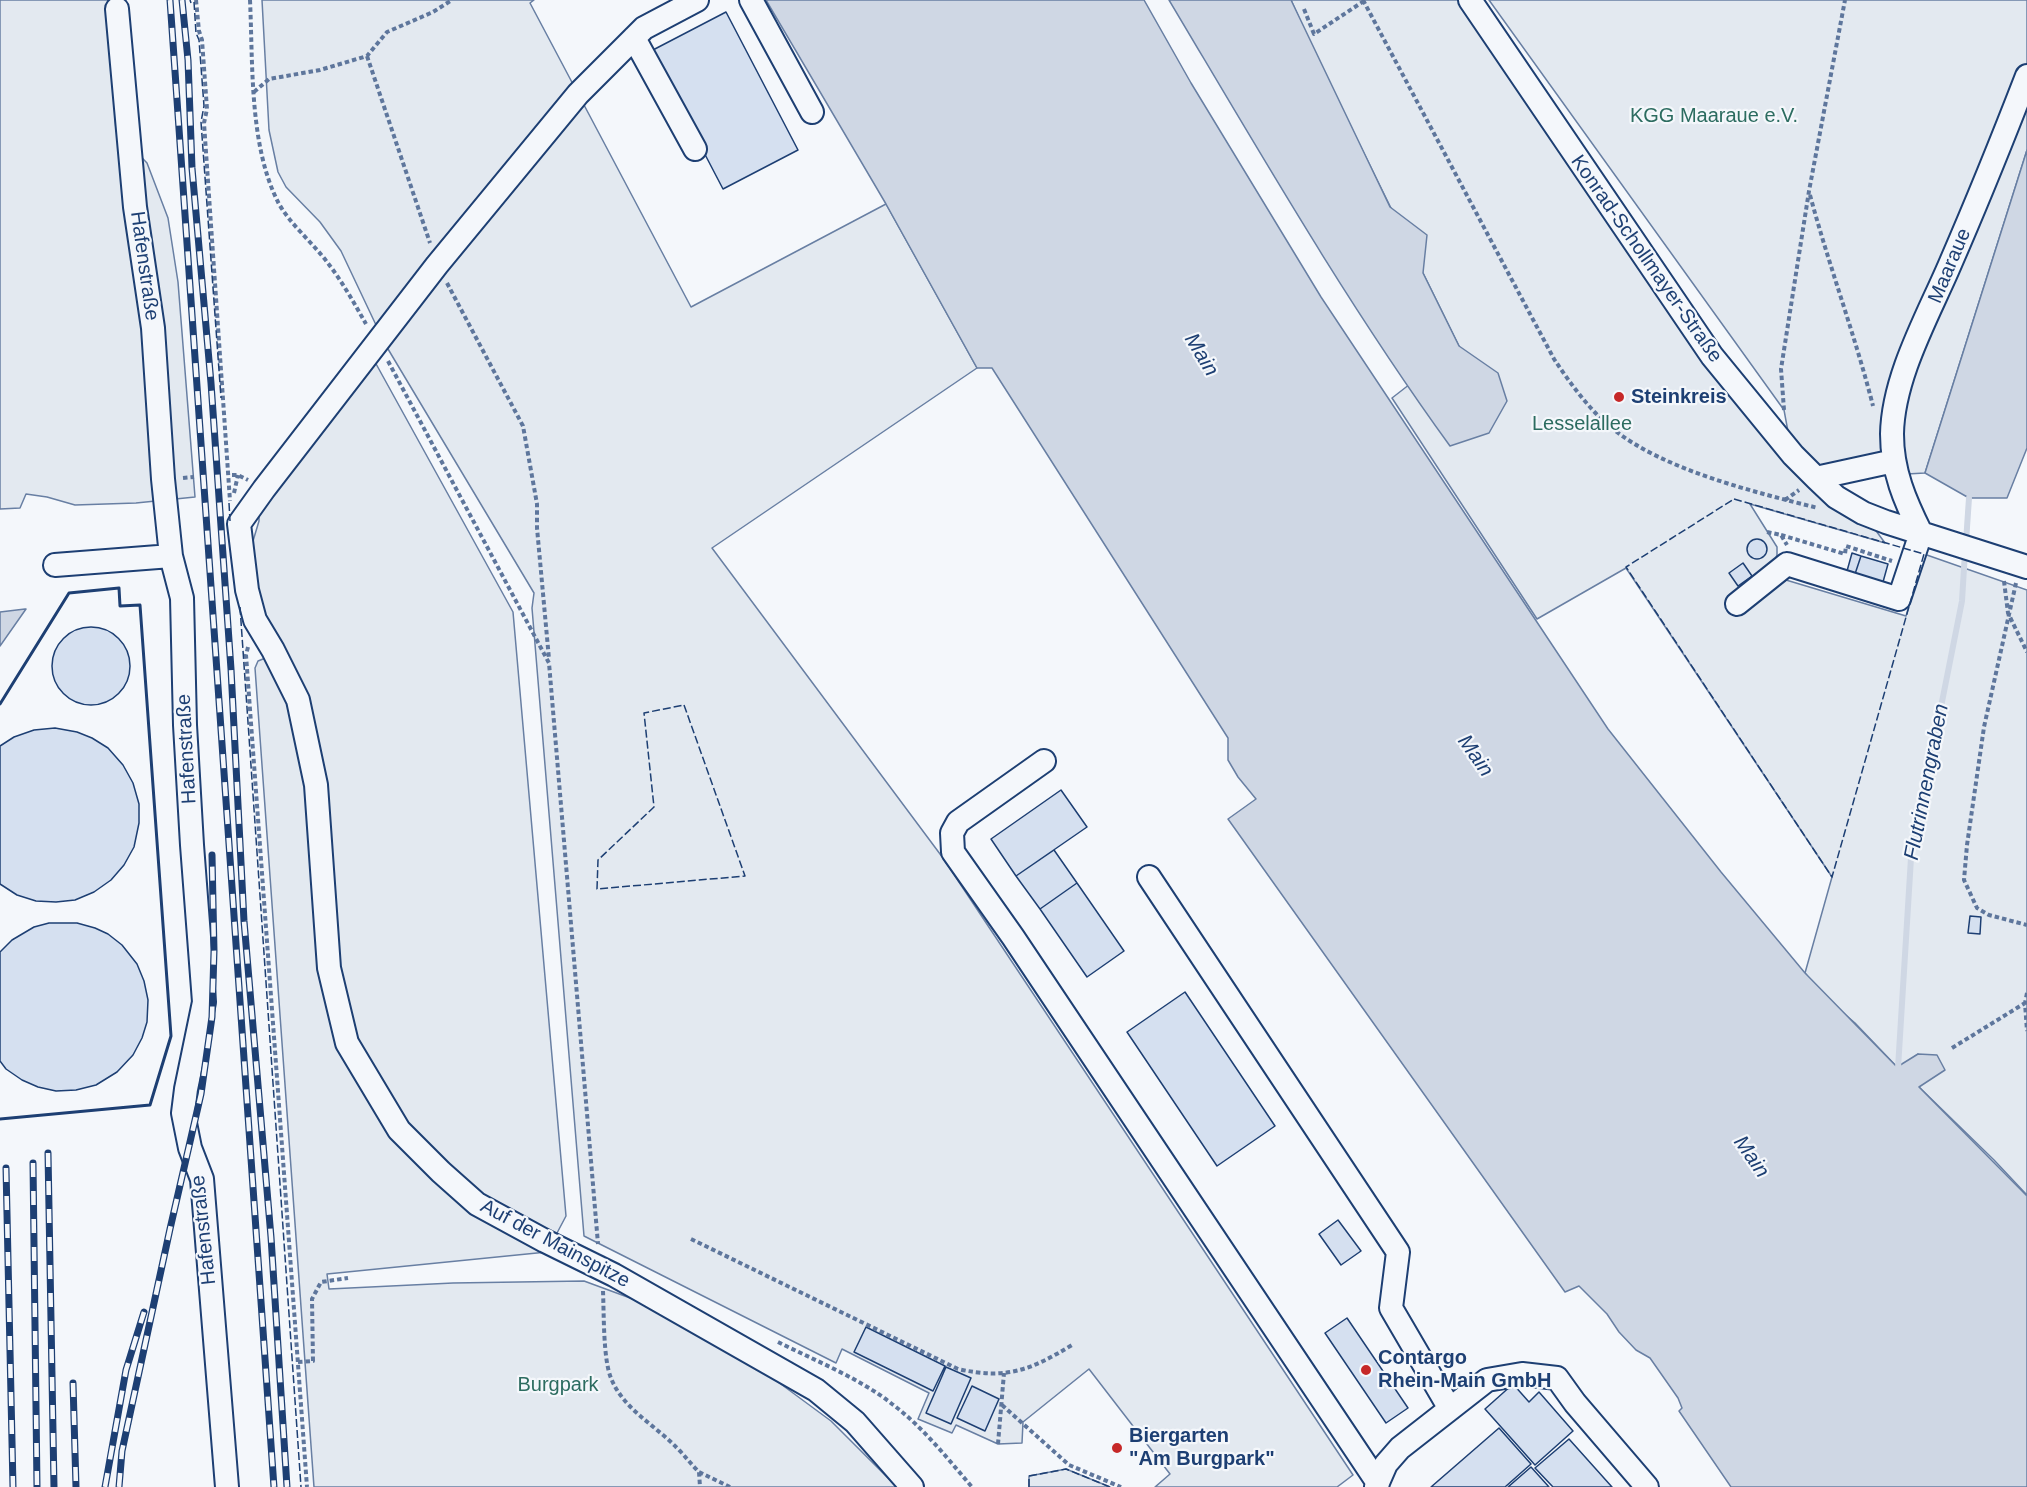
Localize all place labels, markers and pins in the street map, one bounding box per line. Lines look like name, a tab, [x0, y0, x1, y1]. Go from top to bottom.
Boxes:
place label: Steinkreis	[1631, 385, 1727, 409]
marker: Steinkreis	[1612, 390, 1626, 404]
place label: Contargo Rhein-Main GmbH	[1378, 1346, 1551, 1393]
marker: Contargo Rhein-Main GmbH	[1359, 1363, 1373, 1377]
place label: Biergarten "Am Burgpark"	[1129, 1424, 1275, 1471]
marker: Biergarten "Am Burgpark"	[1110, 1441, 1124, 1455]

